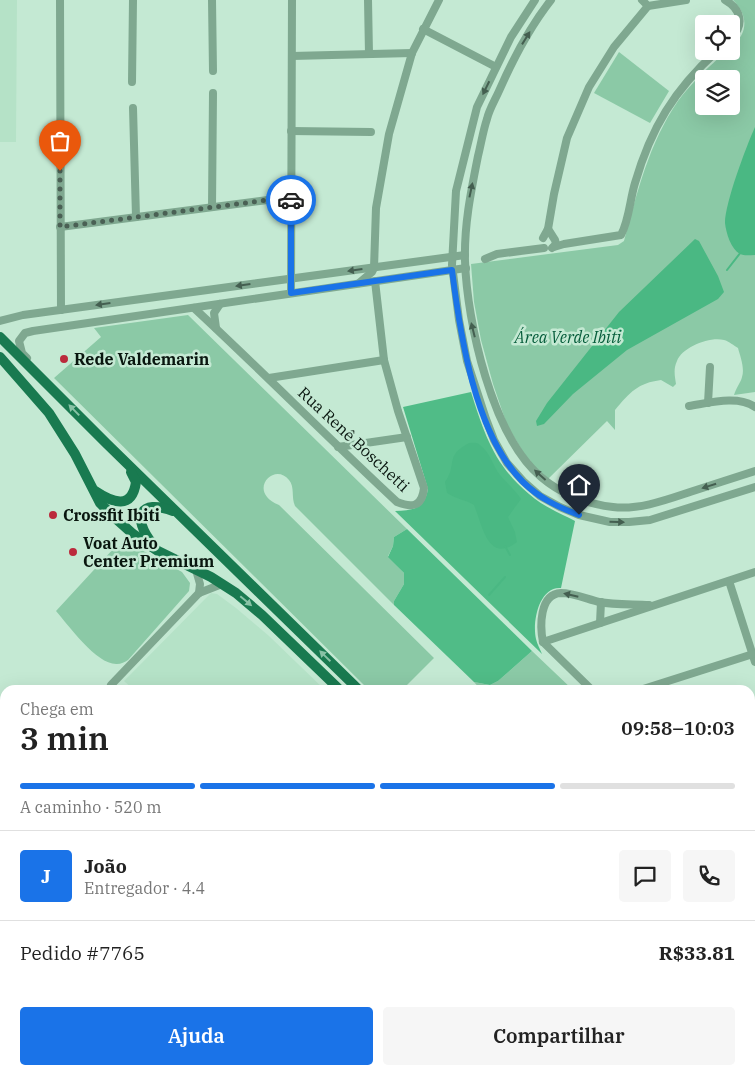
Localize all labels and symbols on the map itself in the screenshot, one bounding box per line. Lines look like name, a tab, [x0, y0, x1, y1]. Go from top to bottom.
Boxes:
one-way arrow	[521, 31, 530, 44]
one-way arrow	[482, 81, 490, 95]
pin	[39, 120, 81, 171]
courier	[266, 175, 316, 225]
one-way arrow	[467, 182, 475, 197]
one-way arrow	[347, 266, 363, 274]
one-way arrow	[235, 281, 251, 289]
one-way arrow	[95, 300, 111, 308]
one-way arrow	[469, 322, 477, 337]
park label: Área Verde Ibiti	[514, 326, 622, 347]
place label: Rede Valdemarin	[74, 349, 210, 369]
marker: Rede Valdemarin	[58, 353, 70, 365]
street label: Rua Renê Boschetti	[294, 382, 414, 496]
one-way arrow	[68, 404, 80, 416]
pin	[558, 464, 600, 515]
one-way arrow	[534, 469, 546, 481]
one-way arrow	[701, 483, 716, 491]
place label: Crossfit Ibiti	[63, 505, 160, 525]
marker: Crossfit Ibiti	[47, 509, 59, 521]
one-way arrow	[609, 518, 625, 526]
place label: Voat Auto Center Premium	[83, 533, 215, 571]
marker: Voat Auto Center Premium	[67, 546, 79, 558]
one-way arrow	[564, 591, 579, 599]
one-way arrow	[239, 596, 252, 607]
one-way arrow	[319, 650, 331, 662]

